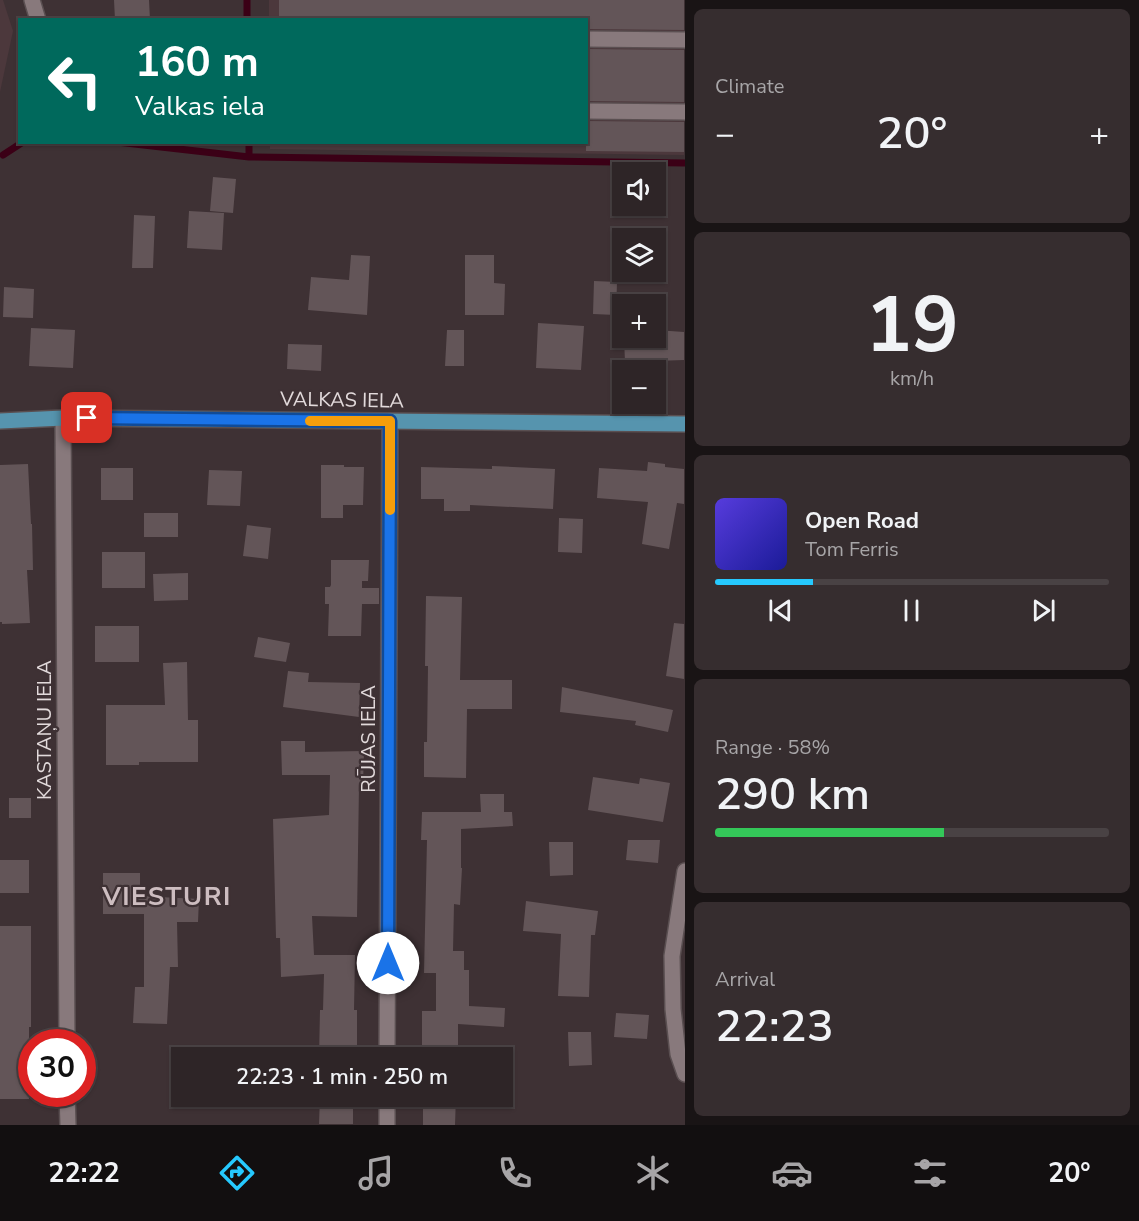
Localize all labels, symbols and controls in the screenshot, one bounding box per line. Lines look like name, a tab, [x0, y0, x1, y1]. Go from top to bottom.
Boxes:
text: 160 m	[135, 34, 259, 91]
icon: left	[36, 42, 114, 120]
text: Climate	[715, 73, 784, 100]
text: Valkas iela	[135, 88, 265, 125]
text: 20°	[877, 103, 947, 164]
text: −	[715, 112, 735, 157]
text: +	[1089, 112, 1109, 157]
map controls	[612, 162, 666, 414]
button: sound	[612, 162, 666, 216]
button: layers	[612, 228, 666, 282]
text: 19	[865, 272, 959, 379]
button: +	[612, 294, 666, 348]
button: −	[612, 360, 666, 414]
text: km/h	[890, 365, 934, 392]
street label: VALKAS IELA	[279, 385, 405, 415]
pin	[61, 392, 112, 443]
icon: arrive	[70, 401, 103, 434]
text: Open Road	[805, 506, 919, 536]
text: Tom Ferris	[805, 536, 899, 563]
icon: previous	[764, 594, 797, 627]
icon: pause	[895, 594, 928, 627]
icon: next	[1027, 594, 1060, 627]
street label: KASTAŅU IELA	[31, 660, 58, 800]
street label: RŪJAS IELA	[355, 685, 382, 793]
text: Range · 58%	[715, 734, 830, 761]
text: 290 km	[715, 764, 870, 825]
district label: VIESTURI	[101, 879, 232, 914]
position arrow	[356, 931, 420, 995]
text: Arrival	[715, 966, 775, 993]
text: 22:23	[715, 996, 834, 1057]
speed limit sign: 30	[18, 1029, 96, 1107]
text: 22:23 · 1 min · 250 m	[236, 1062, 448, 1092]
icon: directions	[216, 1152, 258, 1194]
icon: music	[355, 1152, 397, 1194]
icon: phone	[494, 1152, 536, 1194]
icon: climate	[632, 1152, 674, 1194]
icon: car	[771, 1152, 813, 1194]
icon: filters	[909, 1152, 951, 1194]
text: 22:22	[48, 1155, 120, 1192]
text: 20°	[1048, 1155, 1091, 1192]

